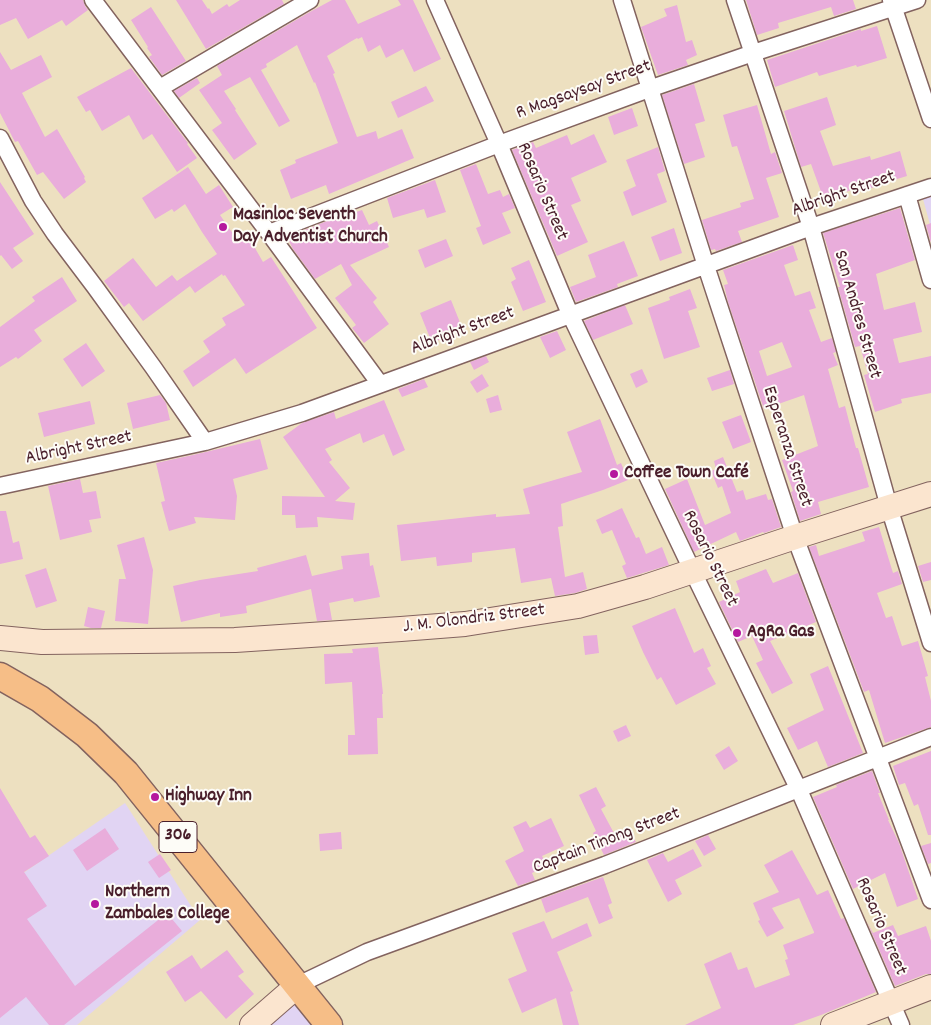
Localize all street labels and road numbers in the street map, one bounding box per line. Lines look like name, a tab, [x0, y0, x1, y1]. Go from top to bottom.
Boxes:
street label: R Magsaysay Street	[514, 56, 654, 126]
street label: Rosario Street	[510, 140, 572, 244]
street label: Albright Street	[789, 167, 899, 223]
street label: San Andres Street	[827, 248, 885, 382]
street label: Albright Street	[408, 303, 518, 361]
street label: Esperanza Street	[756, 384, 816, 510]
street label: Albright Street	[24, 427, 134, 471]
street label: Rosario Street	[676, 507, 742, 611]
street label: J. M. Olondriz Street	[402, 600, 546, 640]
street label: Captain Tinong Street	[530, 803, 684, 881]
road number: 306	[159, 822, 197, 852]
street label: Rosario Street	[849, 875, 911, 979]

